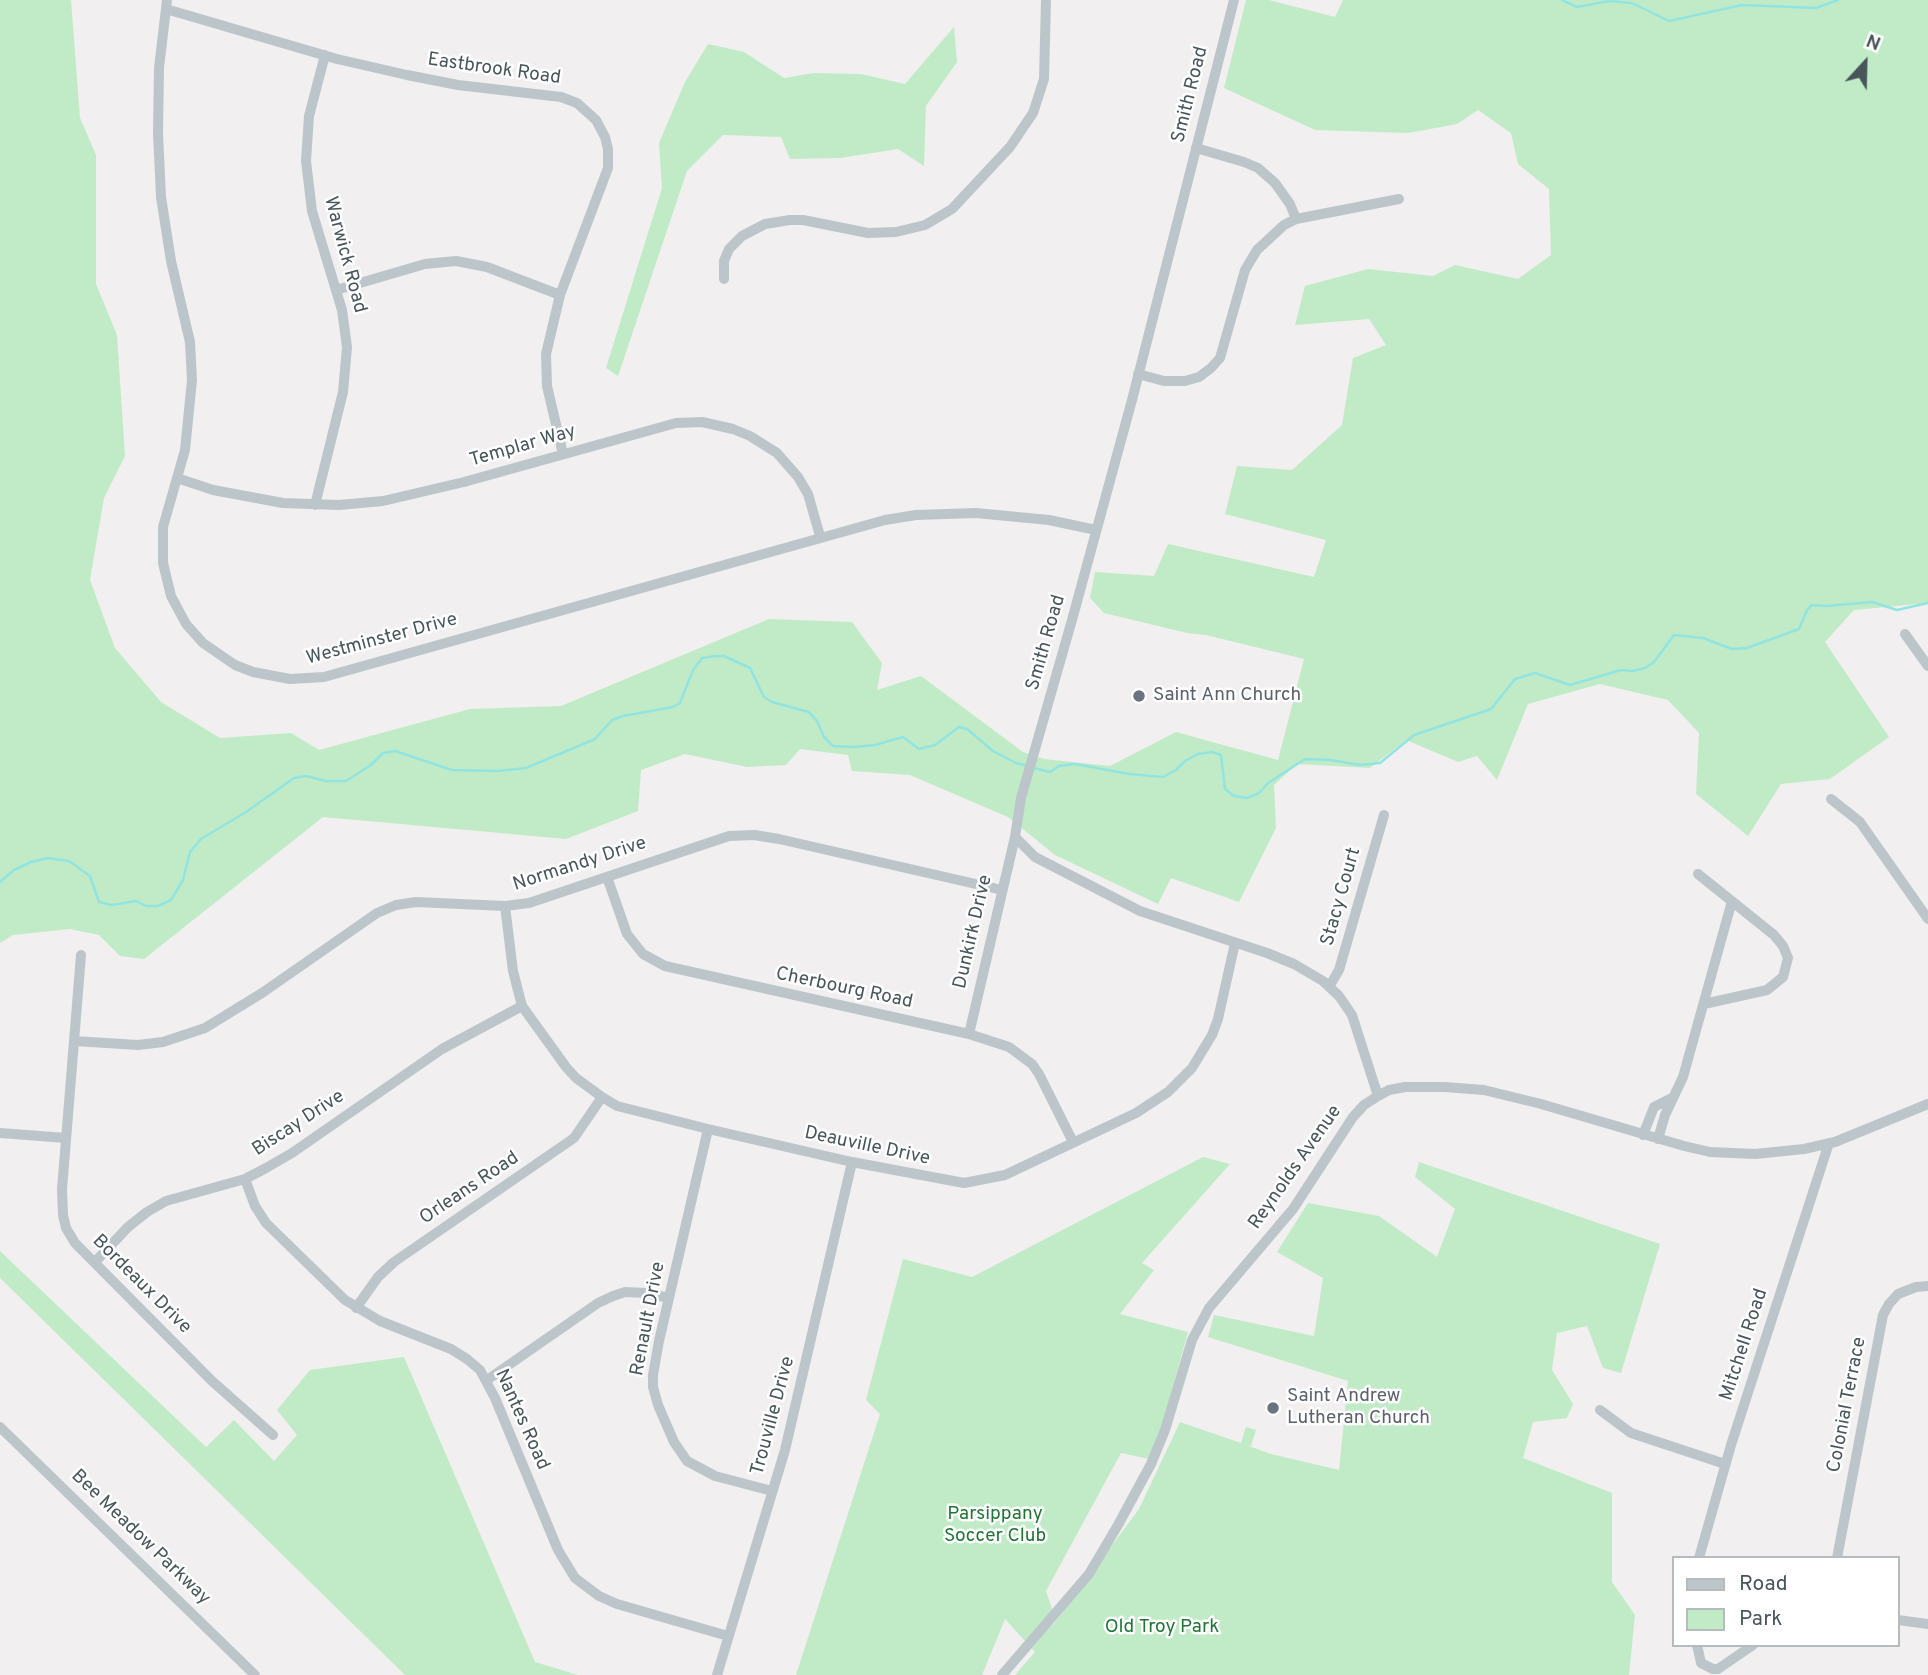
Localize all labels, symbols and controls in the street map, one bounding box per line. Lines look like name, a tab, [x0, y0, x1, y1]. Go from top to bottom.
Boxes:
north arrow	[1830, 28, 1900, 98]
text: N	[1862, 30, 1884, 57]
street label: Smith Road	[1168, 45, 1214, 145]
street label: Eastbrook Road	[426, 49, 562, 91]
street label: Warwick Road	[318, 194, 370, 316]
street label: Templar Way	[467, 421, 579, 473]
street label: Smith Road	[1023, 593, 1071, 693]
street label: Westminster Drive	[304, 609, 460, 671]
place label: Saint Ann Church	[1153, 685, 1301, 707]
marker: Saint Ann Church	[1131, 688, 1147, 704]
street label: Normandy Drive	[510, 833, 650, 897]
street label: Stacy Court	[1317, 845, 1367, 949]
street label: Dunkirk Drive	[950, 873, 998, 991]
street label: Cherbourg Road	[773, 963, 915, 1015]
street label: Biscay Drive	[249, 1086, 349, 1162]
street label: Reynolds Avenue	[1245, 1102, 1347, 1234]
street label: Deauville Drive	[802, 1123, 932, 1171]
street label: Orleans Road	[416, 1147, 524, 1231]
street label: Bordeaux Drive	[87, 1231, 195, 1339]
street label: Renault Drive	[627, 1260, 671, 1378]
street label: Mitchell Road	[1716, 1286, 1774, 1404]
street label: Colonial Terrace	[1824, 1335, 1872, 1475]
street label: Trouville Drive	[747, 1354, 801, 1478]
street label: Nantes Road	[489, 1366, 553, 1474]
place label: Saint Andrew Lutheran Church	[1287, 1386, 1430, 1430]
marker: Saint Andrew Lutheran Church	[1265, 1400, 1281, 1416]
street label: Bee Meadow Parkway	[66, 1466, 214, 1610]
park label: Parsippany Soccer Club	[944, 1504, 1046, 1548]
legend	[1672, 1556, 1900, 1647]
text: Road	[1739, 1571, 1788, 1598]
text: Park	[1739, 1606, 1782, 1633]
park label: Old Troy Park	[1105, 1617, 1219, 1639]

